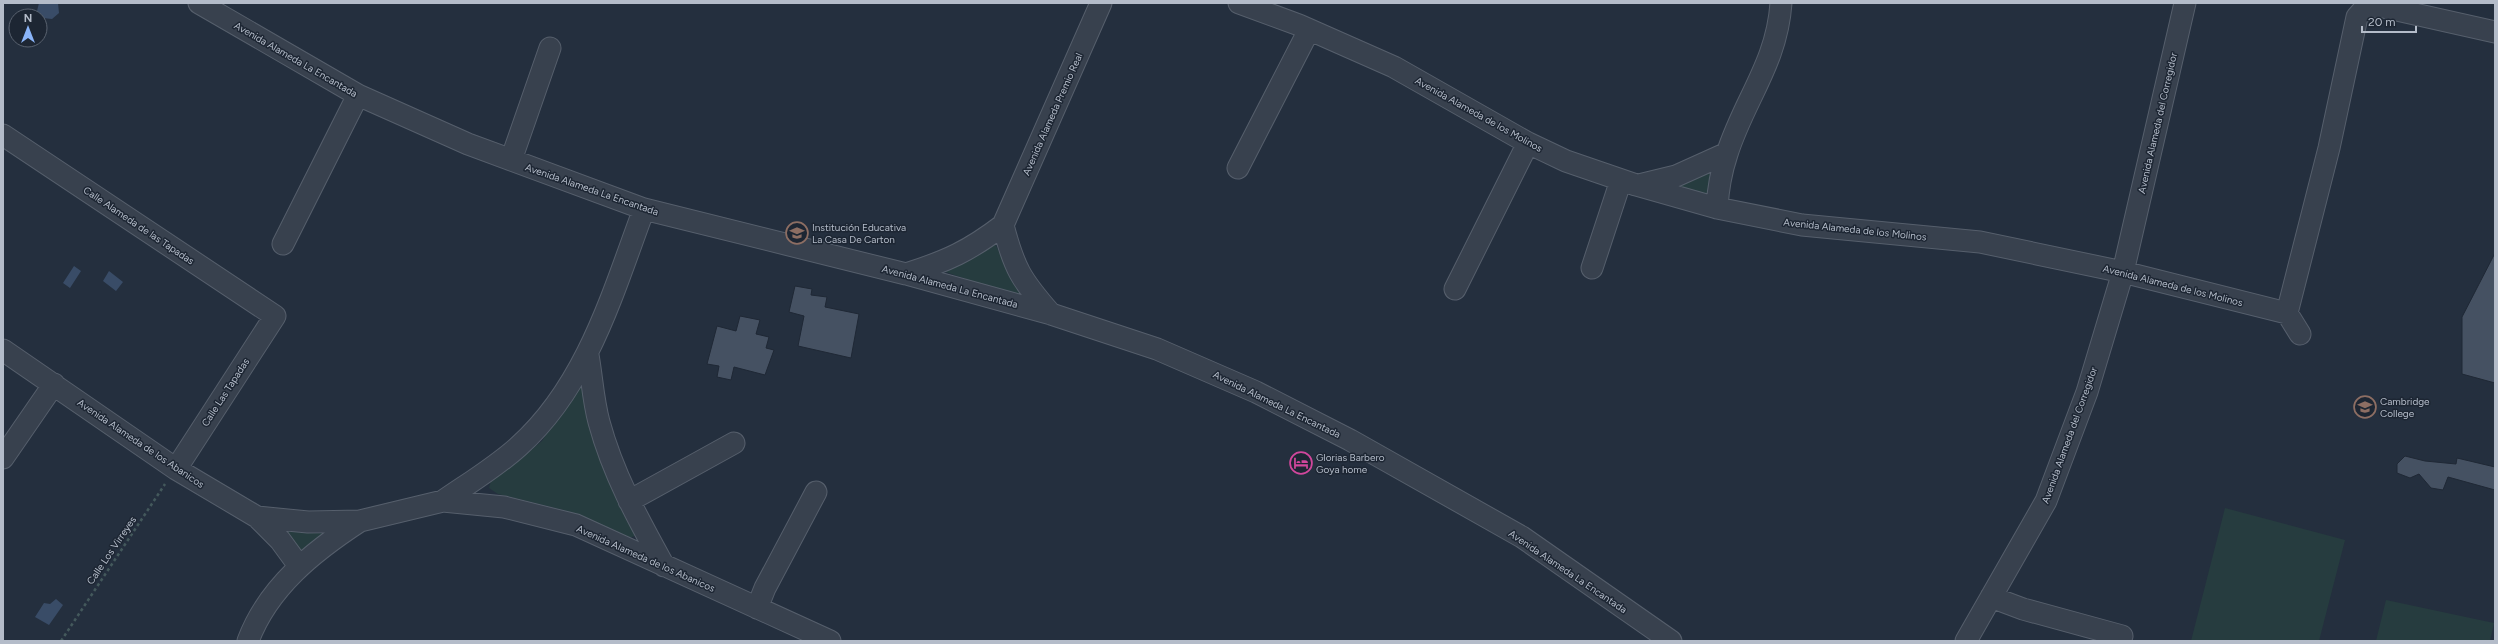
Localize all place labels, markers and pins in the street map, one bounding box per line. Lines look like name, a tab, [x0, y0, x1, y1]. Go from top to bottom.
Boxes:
school or university icon: Institución Educativa La Casa De Carton	[784, 220, 810, 246]
place label: Institución Educativa La Casa De Carton	[812, 221, 906, 246]
school or university icon: Cambridge College	[2352, 394, 2378, 420]
place label: Cambridge College	[2380, 395, 2430, 420]
hotel icon: Glorias Barbero Goya home	[1288, 450, 1314, 476]
place label: Glorias Barbero Goya home	[1316, 451, 1385, 476]

